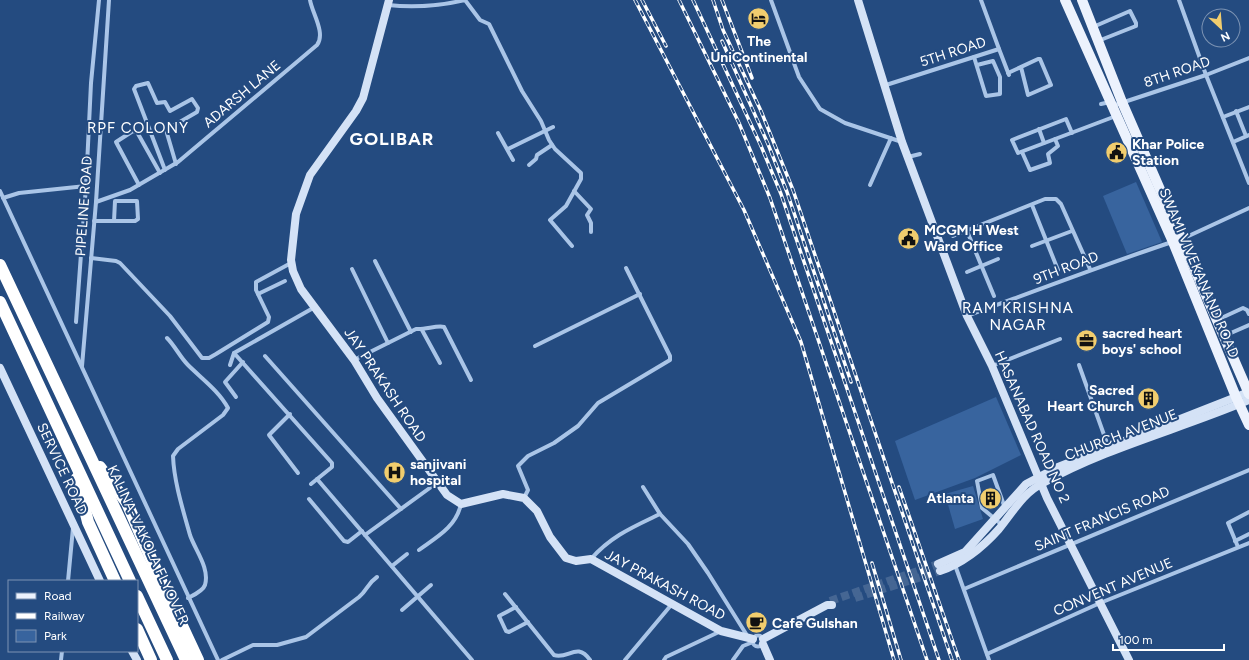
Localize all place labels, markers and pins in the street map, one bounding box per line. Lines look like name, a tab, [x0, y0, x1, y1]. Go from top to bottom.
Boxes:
hotel icon: The UniContinental	[746, 6, 772, 32]
place label: The UniContinental	[710, 33, 808, 66]
place label: Khar Police Station	[1132, 136, 1205, 169]
public building icon: Khar Police Station	[1104, 139, 1130, 165]
place label: MCGM H West Ward Office	[924, 222, 1019, 255]
public building icon: MCGM H West Ward Office	[896, 225, 922, 251]
place label: sacred heart boys' school	[1102, 325, 1183, 358]
office icon: sacred heart boys' school	[1074, 328, 1100, 354]
place label: Sacred Heart Church	[1047, 382, 1134, 415]
building icon: Sacred Heart Church	[1136, 385, 1162, 411]
place label: sanjivani hospital	[410, 456, 466, 489]
hospital icon: sanjivani hospital	[381, 459, 407, 485]
building icon: Atlanta	[977, 485, 1003, 511]
place label: Atlanta	[927, 490, 974, 507]
cafe icon: Cafe Gulshan	[744, 610, 770, 636]
place label: Cafe Gulshan	[772, 615, 858, 632]

